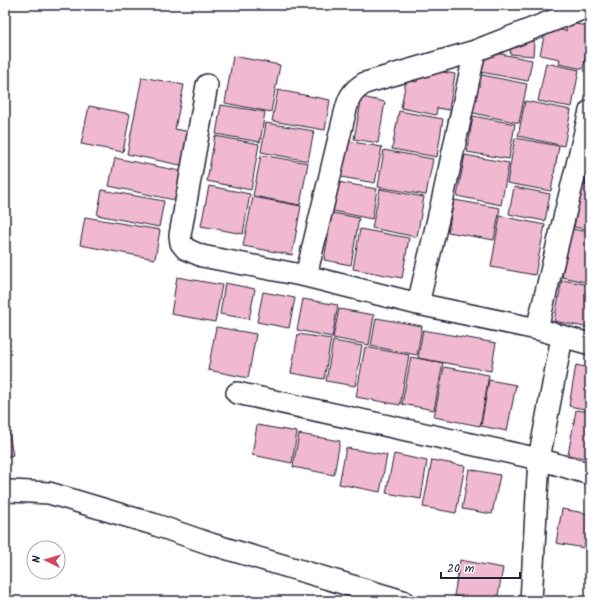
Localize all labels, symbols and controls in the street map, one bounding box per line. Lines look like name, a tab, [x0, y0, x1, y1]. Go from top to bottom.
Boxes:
north arrow	[26, 540, 66, 580]
scale bar	[441, 554, 520, 580]
text: N	[28, 555, 46, 563]
text: 20 m	[447, 559, 475, 578]

